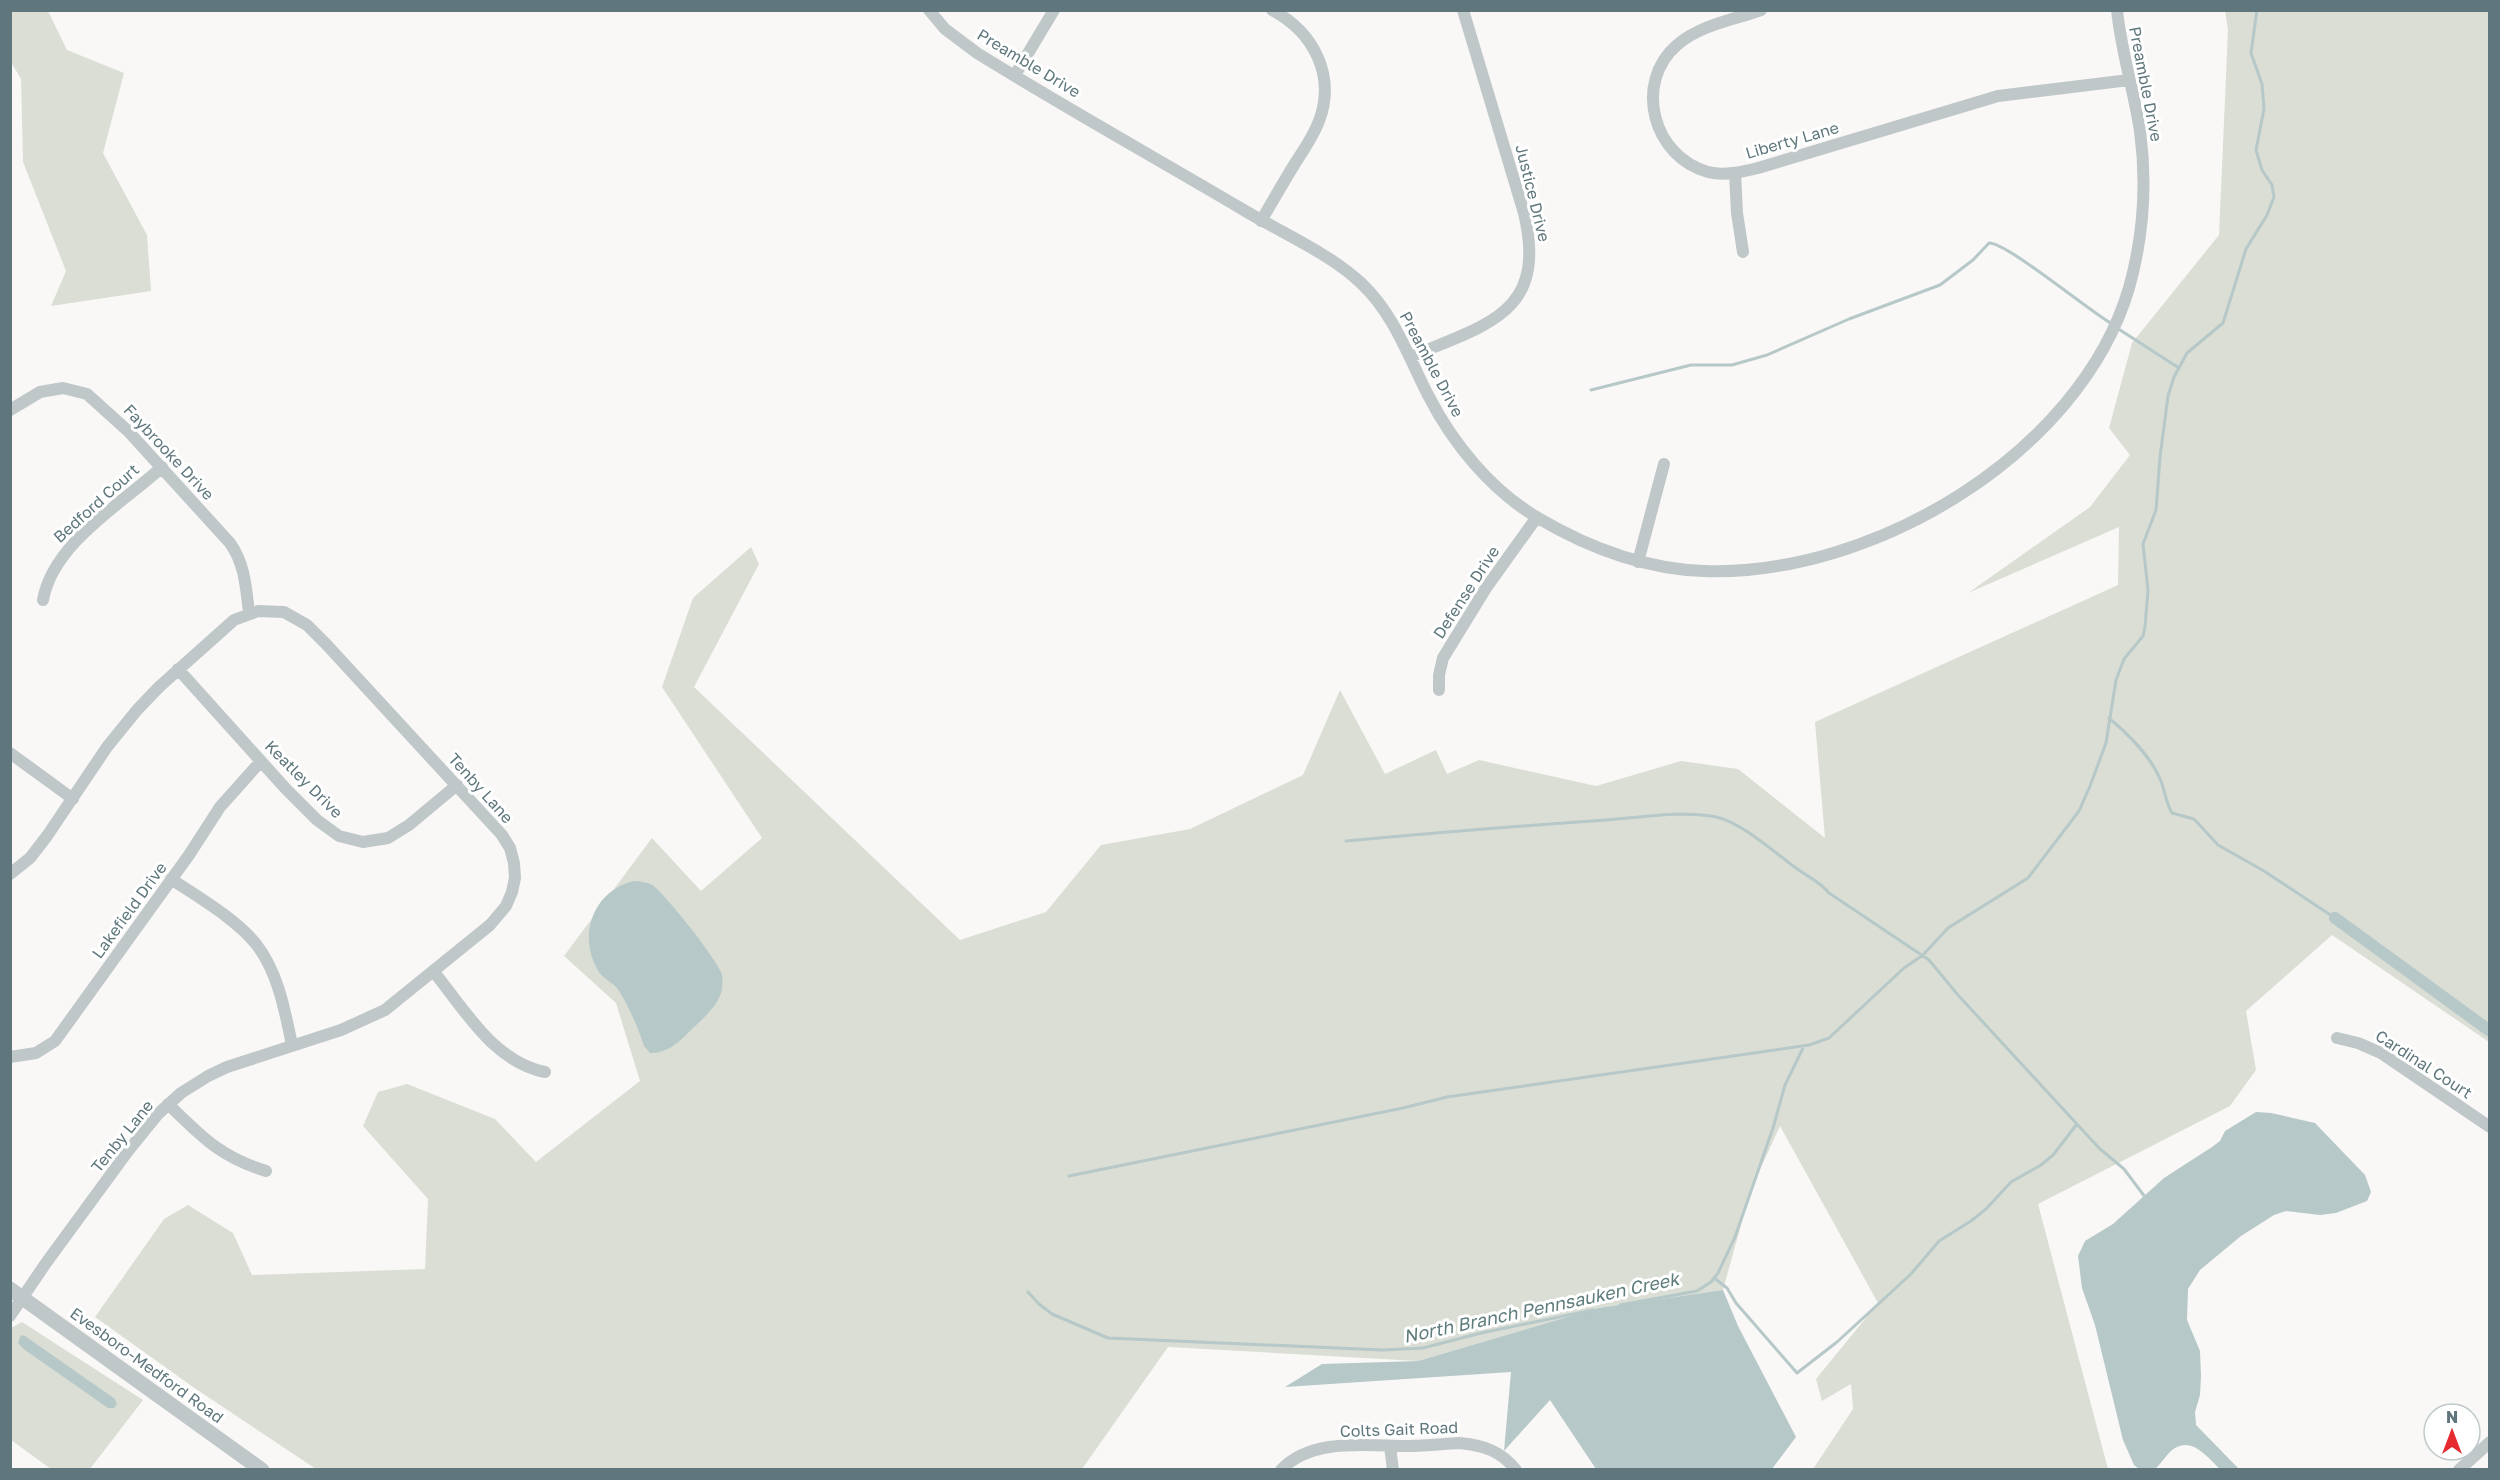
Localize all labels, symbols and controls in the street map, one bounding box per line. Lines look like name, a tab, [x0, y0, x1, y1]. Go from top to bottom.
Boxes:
street label: Preamble Drive	[974, 24, 1084, 102]
street label: Preamble Drive	[2125, 25, 2167, 143]
street label: Liberty Lane	[1743, 117, 1841, 163]
street label: Justice Drive	[1511, 142, 1555, 244]
street label: Preamble Drive	[1396, 308, 1468, 420]
street label: Faybrooke Drive	[120, 400, 218, 504]
street label: Bedford Court	[49, 459, 143, 547]
street label: Defense Drive	[1429, 542, 1503, 642]
street label: Keatley Drive	[261, 736, 347, 822]
street label: Tenby Lane	[444, 749, 518, 827]
street label: Lakefield Drive	[87, 858, 171, 962]
street label: Cardinal Court	[2372, 1025, 2476, 1103]
street label: Tenby Lane	[87, 1096, 157, 1176]
water label: North Branch Pennsauken Creek	[1401, 1267, 1682, 1347]
street label: Evesboro-Medford Road	[66, 1303, 228, 1427]
north arrow	[2422, 1402, 2482, 1462]
text: N	[2446, 1407, 2458, 1427]
street label: Colts Gait Road	[1339, 1417, 1459, 1441]

